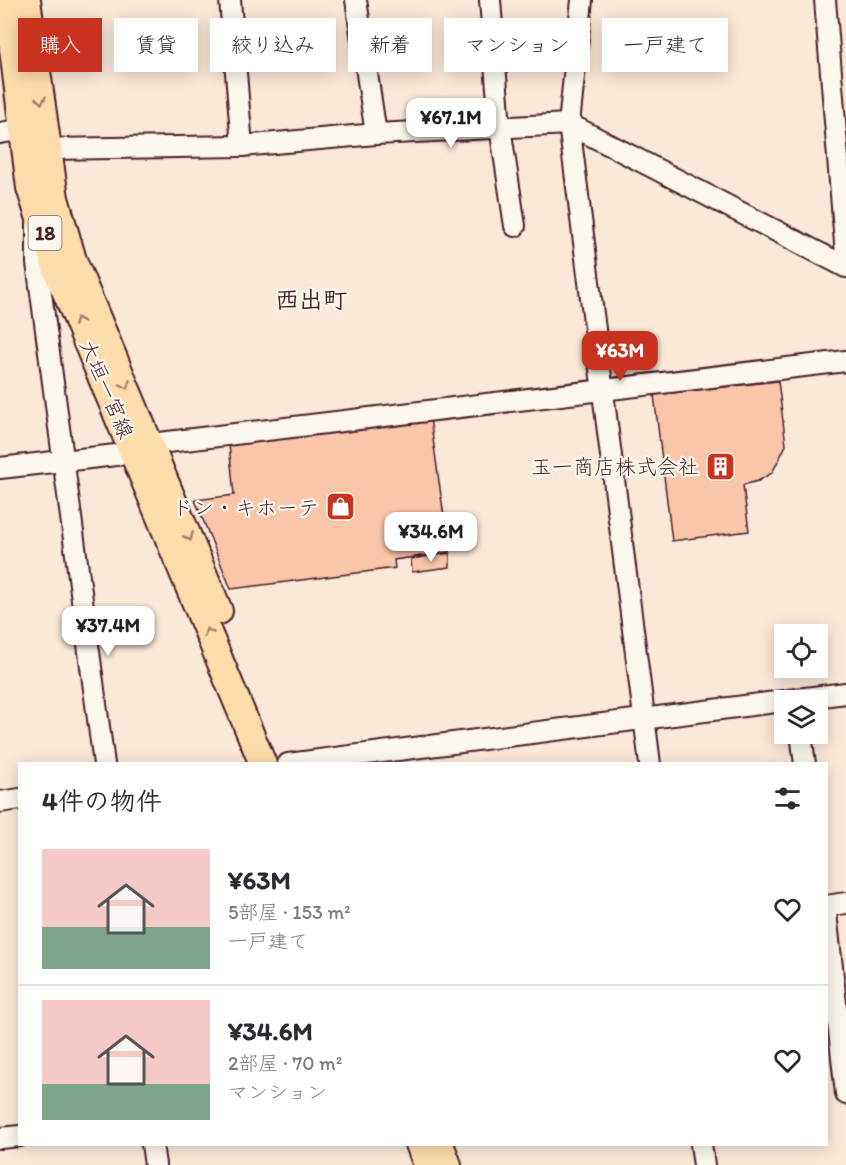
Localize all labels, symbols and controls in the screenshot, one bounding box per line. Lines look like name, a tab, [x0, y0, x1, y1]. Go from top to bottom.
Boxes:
chip: 購入	[18, 18, 102, 72]
chip: 賃貸	[114, 18, 198, 72]
chip: 絞り込み	[210, 18, 336, 72]
chip: 新着	[348, 18, 432, 72]
chip: マンション	[444, 18, 590, 72]
chip: 一戸建て	[602, 18, 728, 72]
one-way arrow	[35, 95, 47, 104]
pin: ¥67.1M	[402, 98, 500, 149]
text: ¥67.1M	[420, 105, 482, 129]
road number: 18	[28, 216, 62, 250]
district label: 西出町	[275, 285, 347, 314]
one-way arrow	[73, 317, 85, 328]
pin: ¥63M	[584, 331, 656, 382]
street label: 大垣一宮線	[75, 336, 139, 442]
text: ¥63M	[596, 338, 644, 362]
one-way arrow	[119, 379, 131, 390]
building icon: 玉一商店株式会社	[704, 450, 736, 482]
place label: 玉一商店株式会社	[531, 454, 699, 479]
shop icon: ドン・キホーテ	[324, 491, 356, 523]
place label: ドン・キホーテ	[172, 495, 319, 520]
pin: ¥34.6M	[382, 512, 480, 563]
text: ¥34.6M	[398, 519, 464, 543]
one-way arrow	[182, 531, 194, 542]
pin: ¥37.4M	[59, 606, 157, 657]
text: ¥37.4M	[76, 613, 140, 637]
map controls	[774, 624, 828, 744]
button: locate	[774, 624, 828, 678]
one-way arrow	[203, 627, 215, 638]
button: layers	[774, 690, 828, 744]
icon: filters	[771, 782, 804, 815]
text: 4件の物件	[42, 785, 162, 817]
text: ¥63M	[228, 864, 291, 896]
icon: home	[90, 873, 162, 945]
icon: heart	[771, 893, 804, 926]
text: 5部屋 · 153 m²	[228, 900, 351, 924]
text: 一戸建て	[228, 929, 308, 953]
text: ¥34.6M	[228, 1015, 313, 1047]
icon: home	[90, 1024, 162, 1096]
icon: heart	[771, 1044, 804, 1077]
text: 2部屋 · 70 m²	[228, 1051, 342, 1075]
text: マンション	[228, 1080, 327, 1104]

